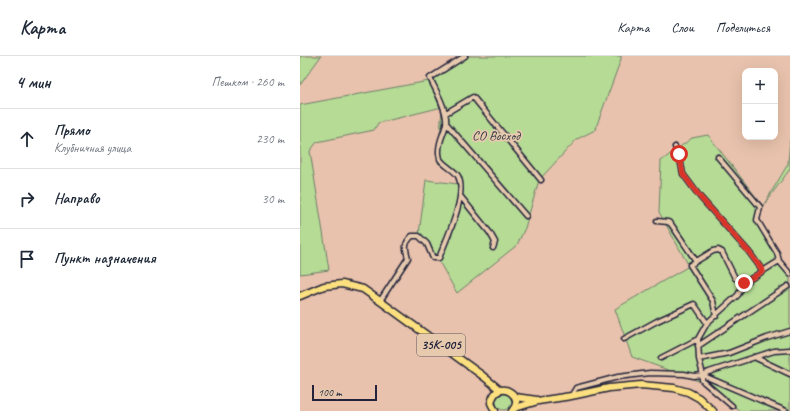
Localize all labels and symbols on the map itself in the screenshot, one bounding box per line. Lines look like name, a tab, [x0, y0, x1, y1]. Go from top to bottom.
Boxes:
park label: СО Восход	[472, 127, 521, 144]
route start	[670, 145, 688, 163]
route end	[735, 274, 753, 292]
road number: 35К-005	[417, 334, 465, 356]
scale bar	[312, 383, 377, 402]

